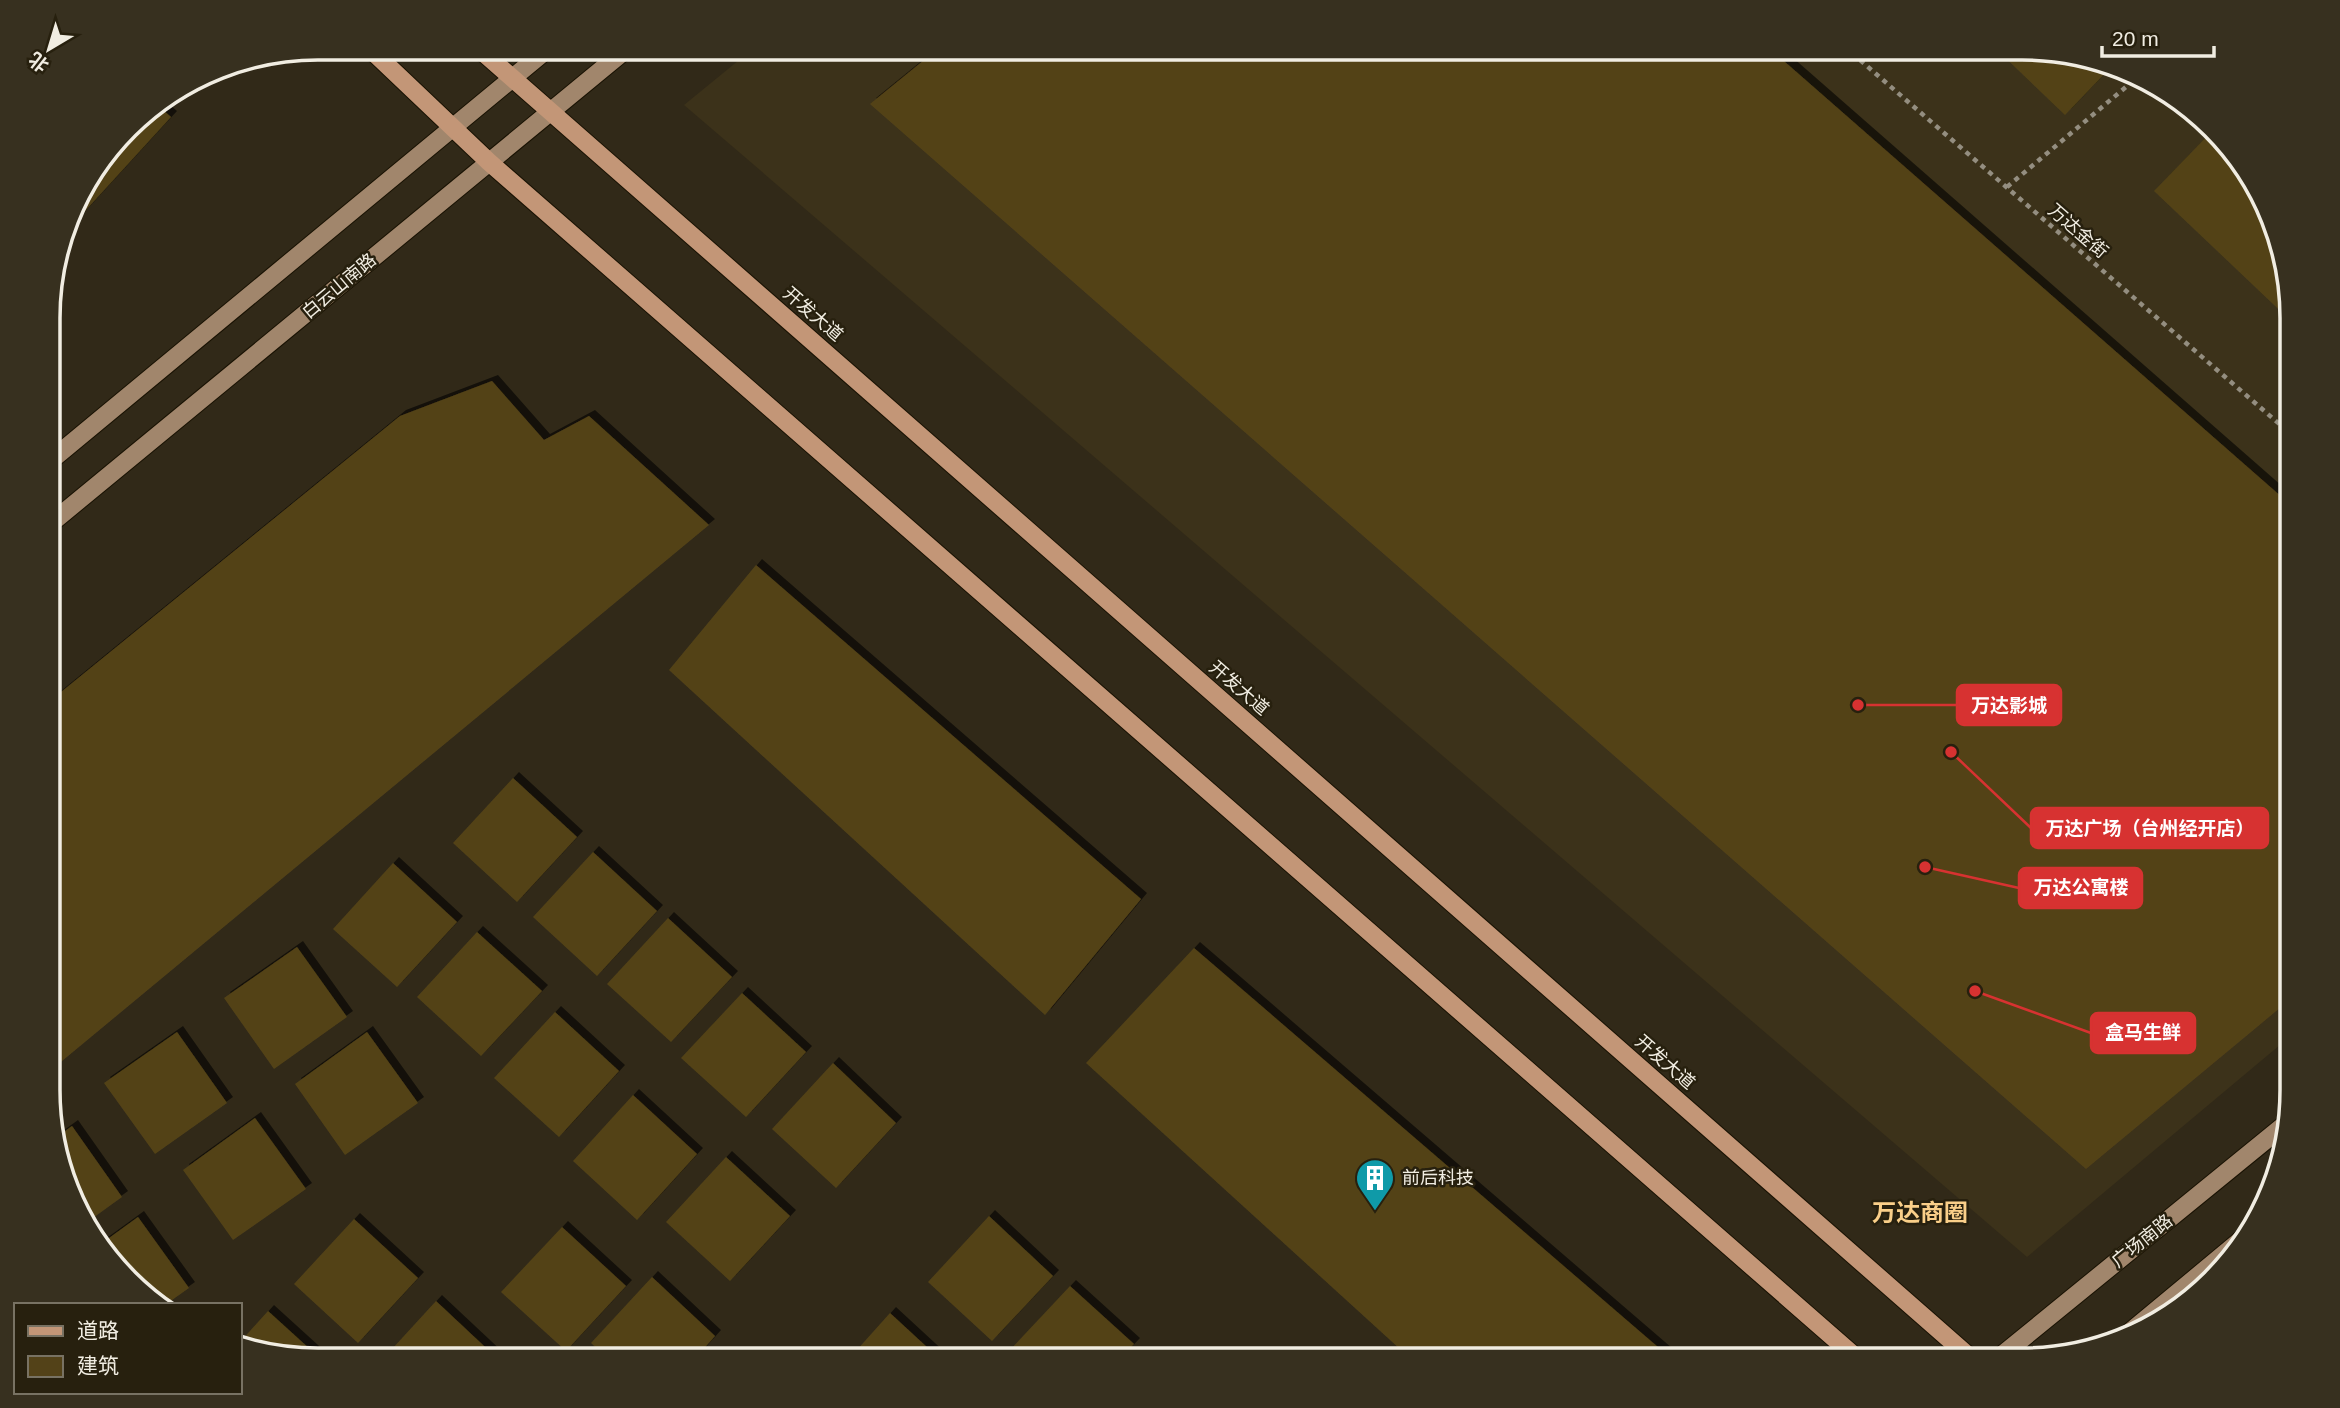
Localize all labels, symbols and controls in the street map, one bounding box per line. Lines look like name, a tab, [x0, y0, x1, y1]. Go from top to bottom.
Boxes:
north arrow	[14, 14, 84, 84]
scale bar	[2102, 14, 2214, 58]
text: 20 m	[2112, 27, 2159, 50]
text: 北	[25, 48, 53, 76]
street label: 万达金街	[2044, 200, 2112, 262]
street label: 白云山南路	[298, 249, 380, 323]
street label: 开发大道	[779, 283, 847, 345]
street label: 开发大道	[1205, 657, 1273, 719]
callout: 万达影城	[1957, 685, 2061, 725]
text: 万达影城	[1971, 695, 2047, 716]
callout: 万达广场（台州经开店）	[2031, 808, 2268, 848]
text: 万达广场（台州经开店）	[2045, 818, 2255, 839]
callout: 万达公寓楼	[2019, 868, 2142, 908]
text: 万达公寓楼	[2033, 877, 2129, 898]
callout: 盒马生鲜	[2091, 1013, 2195, 1053]
text: 盒马生鲜	[2105, 1022, 2181, 1043]
street label: 开发大道	[1631, 1031, 1699, 1093]
building icon: 前后科技	[1354, 1157, 1396, 1212]
place label: 前后科技	[1402, 1168, 1474, 1188]
district label: 万达商圈	[1872, 1199, 1968, 1226]
street label: 广场南路	[2108, 1211, 2176, 1271]
legend	[14, 1303, 242, 1394]
text: 道路	[77, 1319, 119, 1342]
text: 建筑	[77, 1354, 119, 1377]

